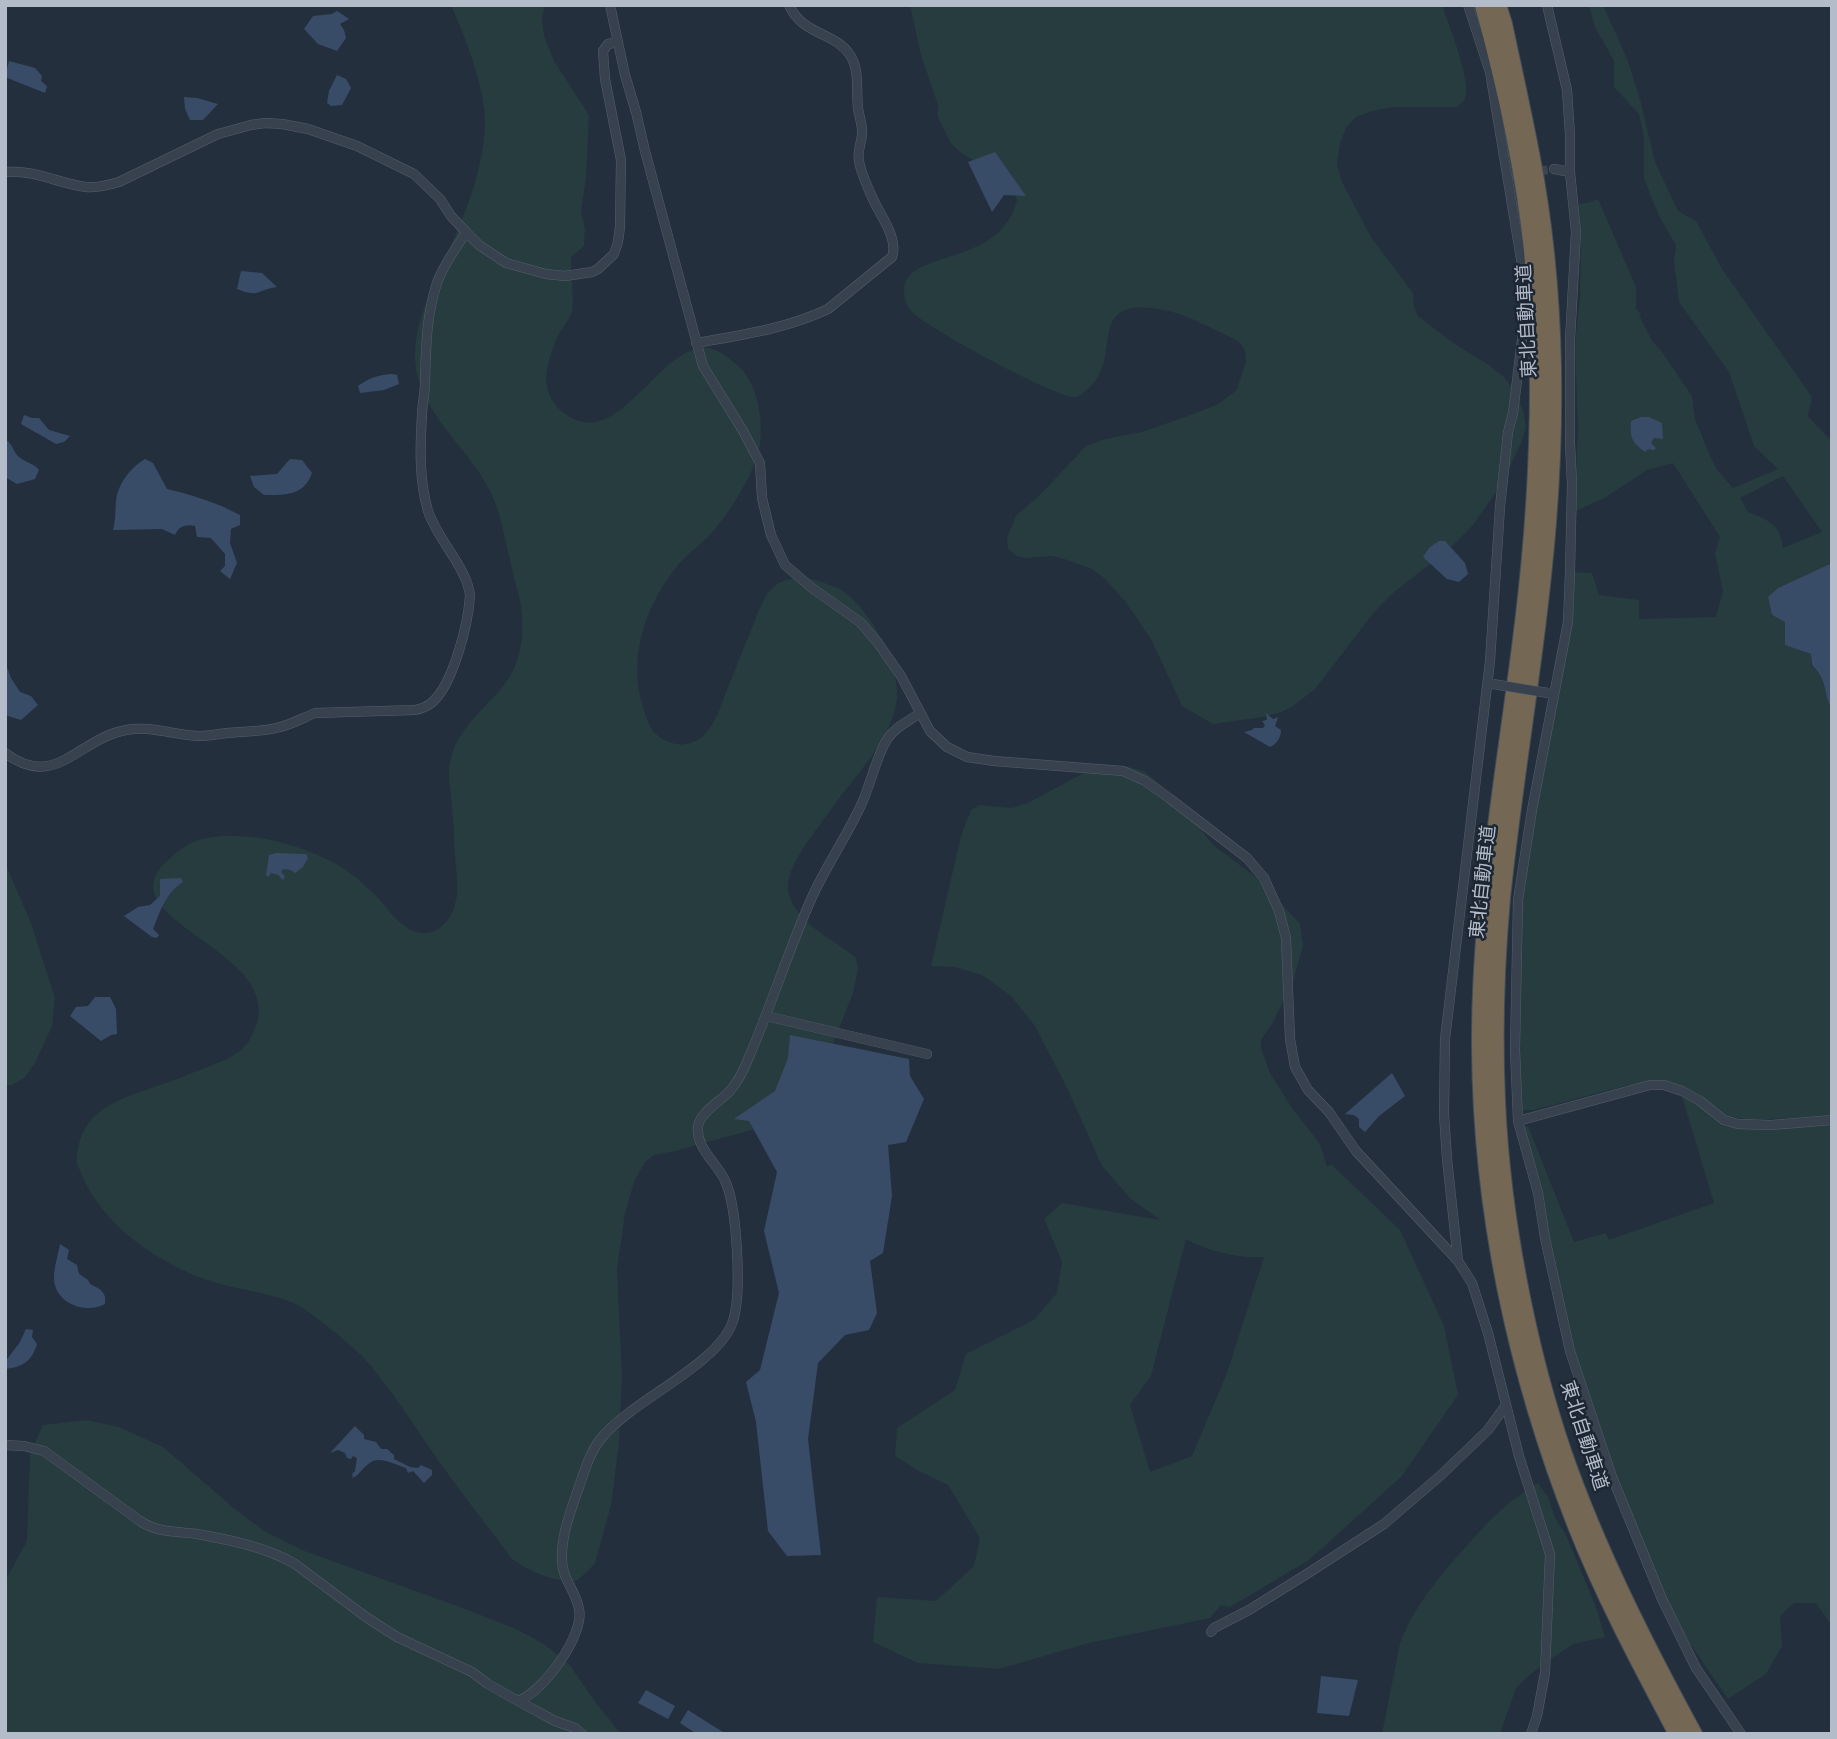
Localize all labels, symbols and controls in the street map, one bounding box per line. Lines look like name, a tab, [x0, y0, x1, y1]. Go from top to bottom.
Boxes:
street label: 東北自動車道	[1514, 263, 1542, 379]
street label: 東北自動車道	[1467, 824, 1501, 940]
street label: 東北自動車道	[1555, 1378, 1611, 1494]

